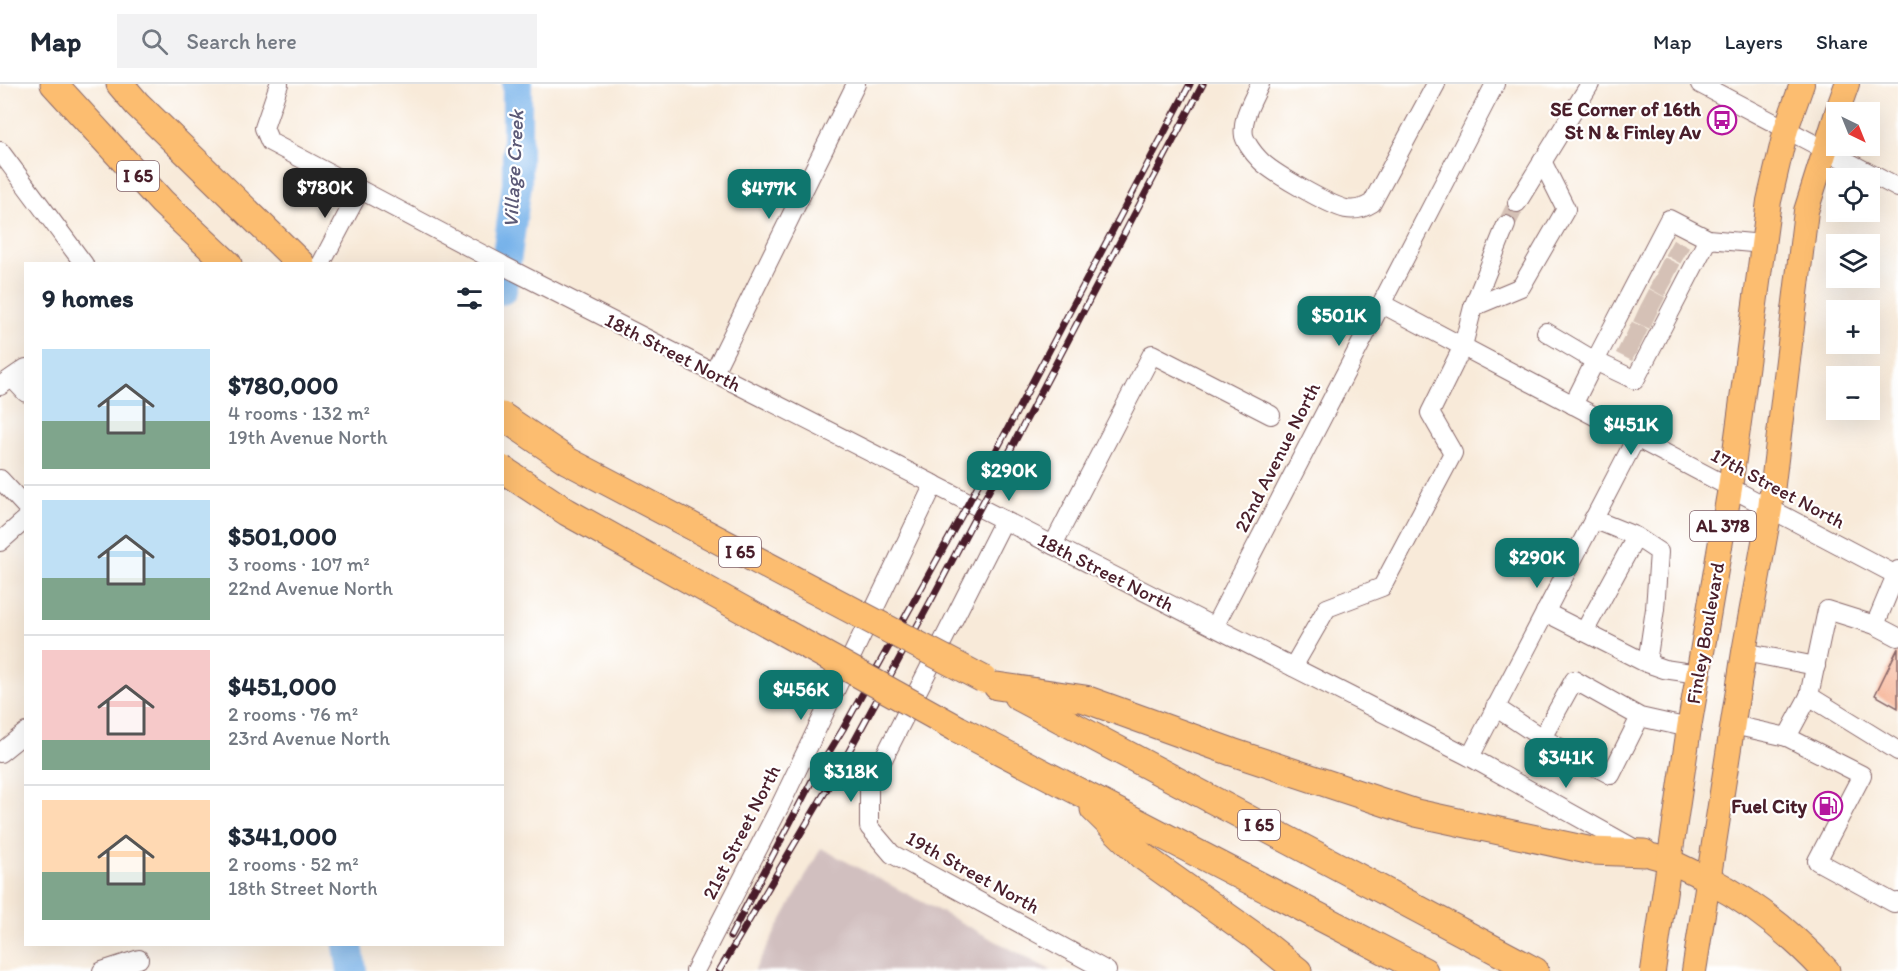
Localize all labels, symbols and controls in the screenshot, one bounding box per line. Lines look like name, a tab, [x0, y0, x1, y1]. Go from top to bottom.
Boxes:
search box	[117, 14, 537, 68]
text: Map	[30, 24, 81, 58]
icon: search	[138, 25, 171, 58]
text: Search here	[186, 28, 297, 55]
text: Map	[1653, 29, 1692, 54]
text: Layers	[1725, 29, 1783, 54]
text: Share	[1816, 29, 1868, 54]
place label: SE Corner of 16th St N & Finley Av	[1550, 97, 1702, 145]
north arrow	[1826, 102, 1880, 156]
map controls	[1826, 102, 1880, 420]
bus stop icon: SE Corner of 16th St N & Finley Av	[1706, 104, 1738, 136]
water label: Village Creek	[497, 108, 529, 229]
road number: I 65	[117, 161, 159, 191]
pin: $780K	[283, 168, 367, 219]
button: locate	[1826, 168, 1880, 222]
pin: $477K	[727, 169, 811, 220]
text: $780K	[297, 175, 353, 199]
text: $477K	[742, 176, 796, 200]
button: layers	[1826, 234, 1880, 288]
text: 9 homes	[42, 282, 134, 314]
icon: filters	[453, 282, 486, 315]
pin: $501K	[1297, 296, 1381, 347]
button: +	[1826, 300, 1880, 354]
text: $501K	[1311, 303, 1367, 327]
street label: 18th Street North	[601, 307, 745, 397]
button: −	[1826, 366, 1880, 420]
text: $780,000	[228, 369, 339, 401]
icon: home	[90, 373, 162, 445]
street label: 22nd Avenue North	[1229, 378, 1325, 536]
text: 4 rooms · 132 m²	[228, 401, 370, 425]
pin: $451K	[1589, 405, 1673, 456]
text: $451K	[1604, 412, 1658, 436]
text: 19th Avenue North	[228, 425, 388, 449]
street label: 17th Street North	[1707, 443, 1849, 533]
pin: $290K	[967, 451, 1051, 502]
text: $290K	[981, 458, 1037, 482]
road number: AL 378	[1690, 511, 1756, 541]
text: $501,000	[228, 520, 337, 552]
icon: home	[90, 524, 162, 596]
street label: 18th Street North	[1034, 527, 1178, 617]
road number: I 65	[719, 537, 761, 567]
pin: $290K	[1495, 538, 1579, 589]
text: $290K	[1509, 545, 1565, 569]
text: 3 rooms · 107 m²	[228, 552, 370, 576]
street label: Finley Boulevard	[1681, 560, 1729, 706]
text: 22nd Avenue North	[228, 576, 393, 600]
text: $451,000	[228, 670, 337, 702]
pin: $456K	[759, 670, 843, 721]
icon: home	[90, 674, 162, 746]
text: $456K	[773, 677, 829, 701]
text: 2 rooms · 76 m²	[228, 702, 358, 726]
text: 23rd Avenue North	[228, 726, 390, 750]
pin: $341K	[1524, 738, 1608, 789]
text: $341K	[1538, 745, 1594, 769]
pin: $318K	[809, 752, 893, 803]
text: $318K	[824, 759, 878, 783]
street label: 21st Street North	[697, 761, 785, 903]
fuel station icon: Fuel City	[1812, 790, 1844, 822]
place label: Fuel City	[1731, 794, 1808, 819]
road number: I 65	[1238, 810, 1280, 840]
text: $341,000	[228, 820, 337, 852]
icon: home	[90, 824, 162, 896]
street label: 19th Street North	[902, 825, 1044, 919]
text: 2 rooms · 52 m²	[228, 852, 359, 876]
text: 18th Street North	[228, 876, 378, 900]

